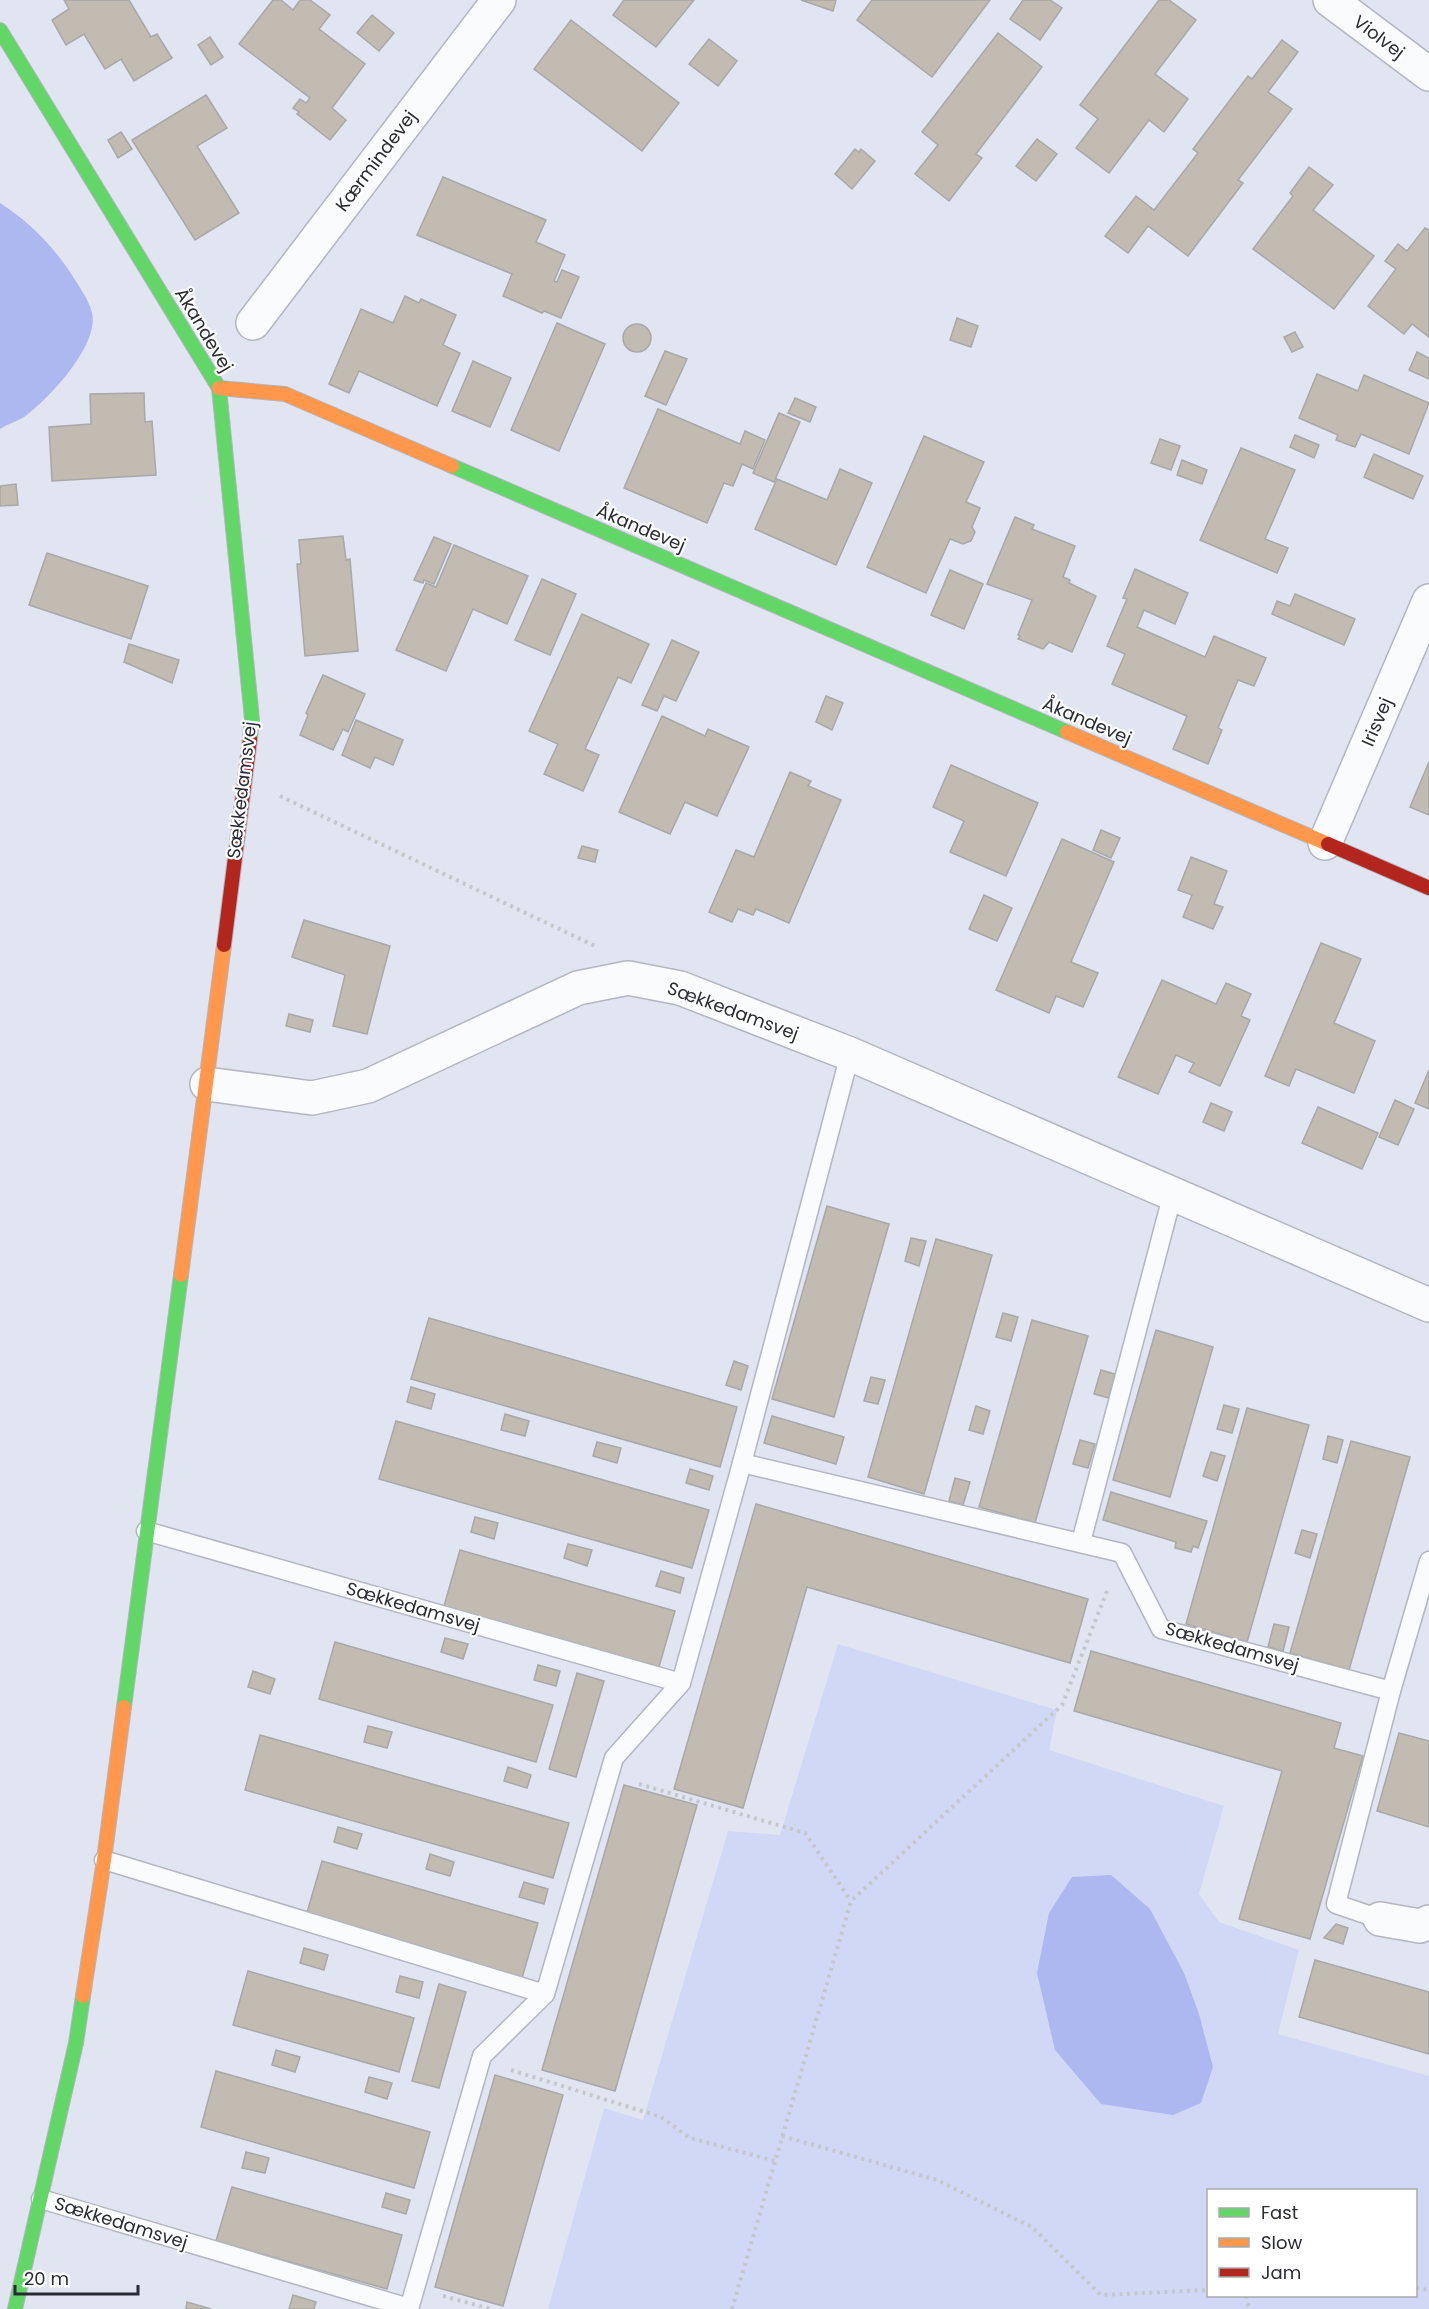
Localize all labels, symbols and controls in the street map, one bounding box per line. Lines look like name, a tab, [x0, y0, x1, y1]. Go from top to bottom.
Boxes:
street label: Violvej	[1349, 9, 1410, 64]
street label: Kærmindevej	[329, 105, 422, 216]
street label: Åkandevej	[169, 283, 239, 377]
street label: Åkandevej	[593, 498, 689, 557]
street label: Åkandevej	[1039, 691, 1135, 750]
street label: Irisvej	[1355, 694, 1398, 750]
street label: Sækkedamsvej	[221, 720, 262, 860]
street label: Sækkedamsvej	[664, 975, 802, 1046]
street label: Sækkedamsvej	[343, 1575, 483, 1638]
street label: Sækkedamsvej	[1162, 1615, 1302, 1678]
legend	[1207, 2189, 1417, 2297]
street label: Sækkedamsvej	[51, 2190, 191, 2255]
text: Fast	[1261, 2200, 1298, 2225]
text: Slow	[1261, 2230, 1303, 2255]
scale bar	[15, 2258, 138, 2296]
text: Jam	[1261, 2260, 1301, 2285]
text: 20 m	[24, 2266, 69, 2291]

